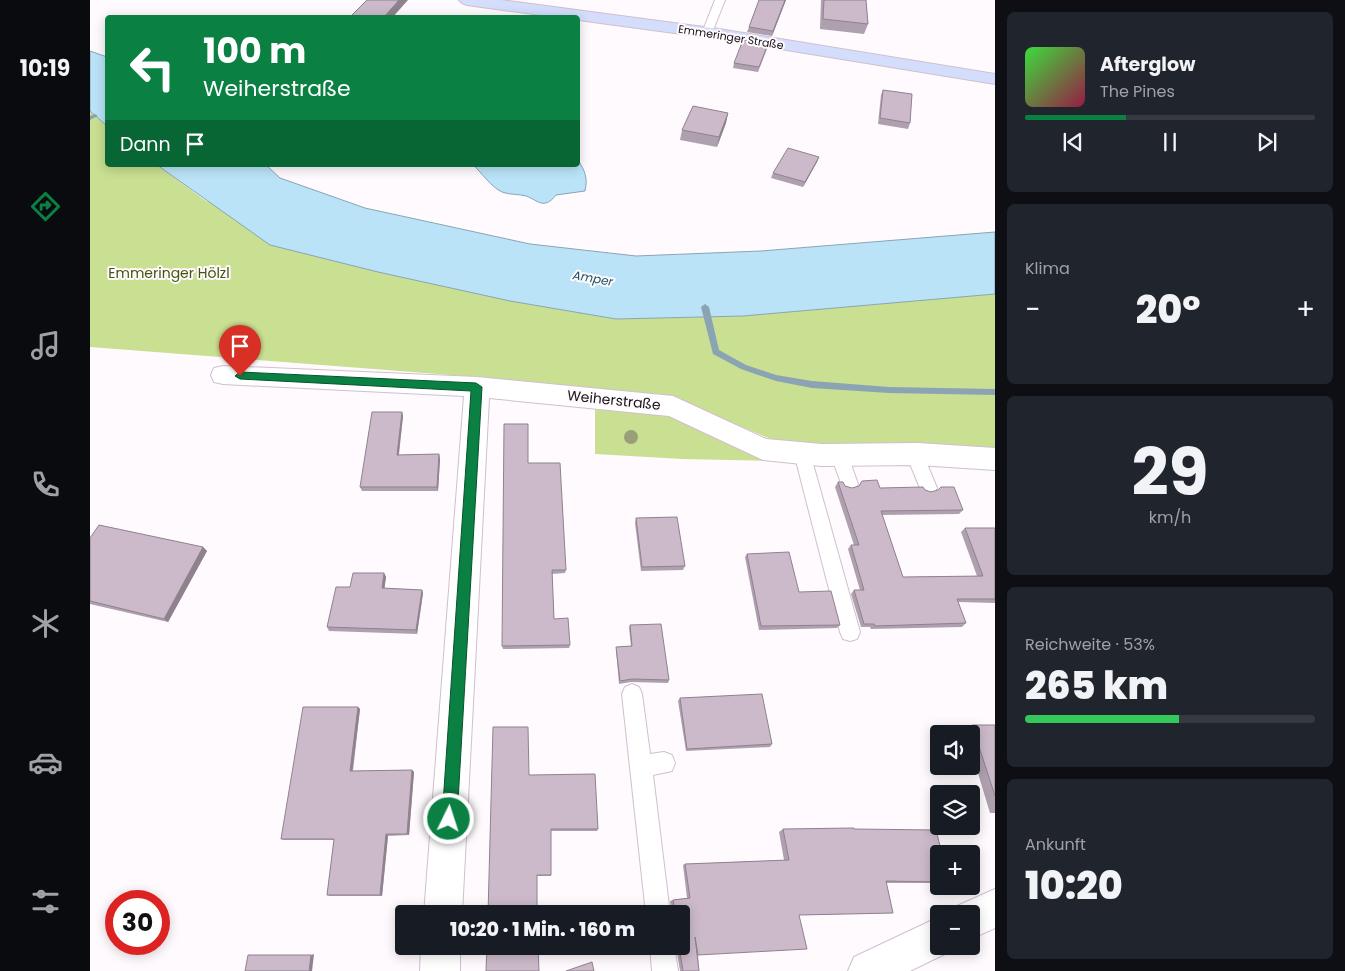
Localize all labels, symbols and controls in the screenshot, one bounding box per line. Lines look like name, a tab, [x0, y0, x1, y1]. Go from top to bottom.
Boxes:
street label: Emmeringer Straße	[677, 21, 785, 53]
text: 100 m	[203, 26, 306, 75]
icon: left	[120, 35, 185, 100]
text: Afterglow	[1100, 51, 1195, 78]
text: 10:19	[20, 53, 70, 84]
text: Weiherstraße	[203, 73, 351, 104]
text: The Pines	[1100, 80, 1175, 103]
icon: previous	[1059, 128, 1087, 156]
icon: pause	[1156, 128, 1184, 156]
icon: next	[1253, 128, 1281, 156]
icon: arrive	[181, 130, 209, 158]
text: Dann	[120, 131, 171, 158]
icon: directions	[28, 189, 63, 224]
text: Klima	[1025, 257, 1070, 280]
park label: Emmeringer Hölzl	[108, 263, 230, 283]
water label: Amper	[571, 266, 615, 290]
text: 20°	[1136, 283, 1201, 336]
text: −	[1025, 290, 1040, 329]
text: +	[1296, 290, 1315, 329]
pin	[219, 325, 261, 376]
icon: music	[28, 328, 63, 363]
icon: arrive	[226, 332, 254, 360]
street label: Weiherstraße	[566, 385, 662, 415]
text: 29	[1131, 427, 1209, 518]
icon: phone	[28, 467, 63, 502]
text: km/h	[1149, 506, 1191, 529]
icon: climate	[28, 606, 63, 641]
text: Reichweite · 53%	[1025, 633, 1155, 656]
text: 265 km	[1025, 659, 1168, 712]
map controls	[930, 725, 980, 955]
button: sound	[930, 725, 980, 775]
icon: car	[28, 745, 63, 780]
button: layers	[930, 785, 980, 835]
position arrow	[422, 792, 474, 844]
text: Ankunft	[1025, 833, 1086, 856]
button: +	[930, 845, 980, 895]
text: 10:20	[1025, 859, 1123, 912]
icon: filters	[28, 884, 63, 919]
speed limit sign: 30	[105, 890, 170, 955]
button: −	[930, 905, 980, 955]
text: 10:20 · 1 Min. · 160 m	[450, 916, 635, 943]

